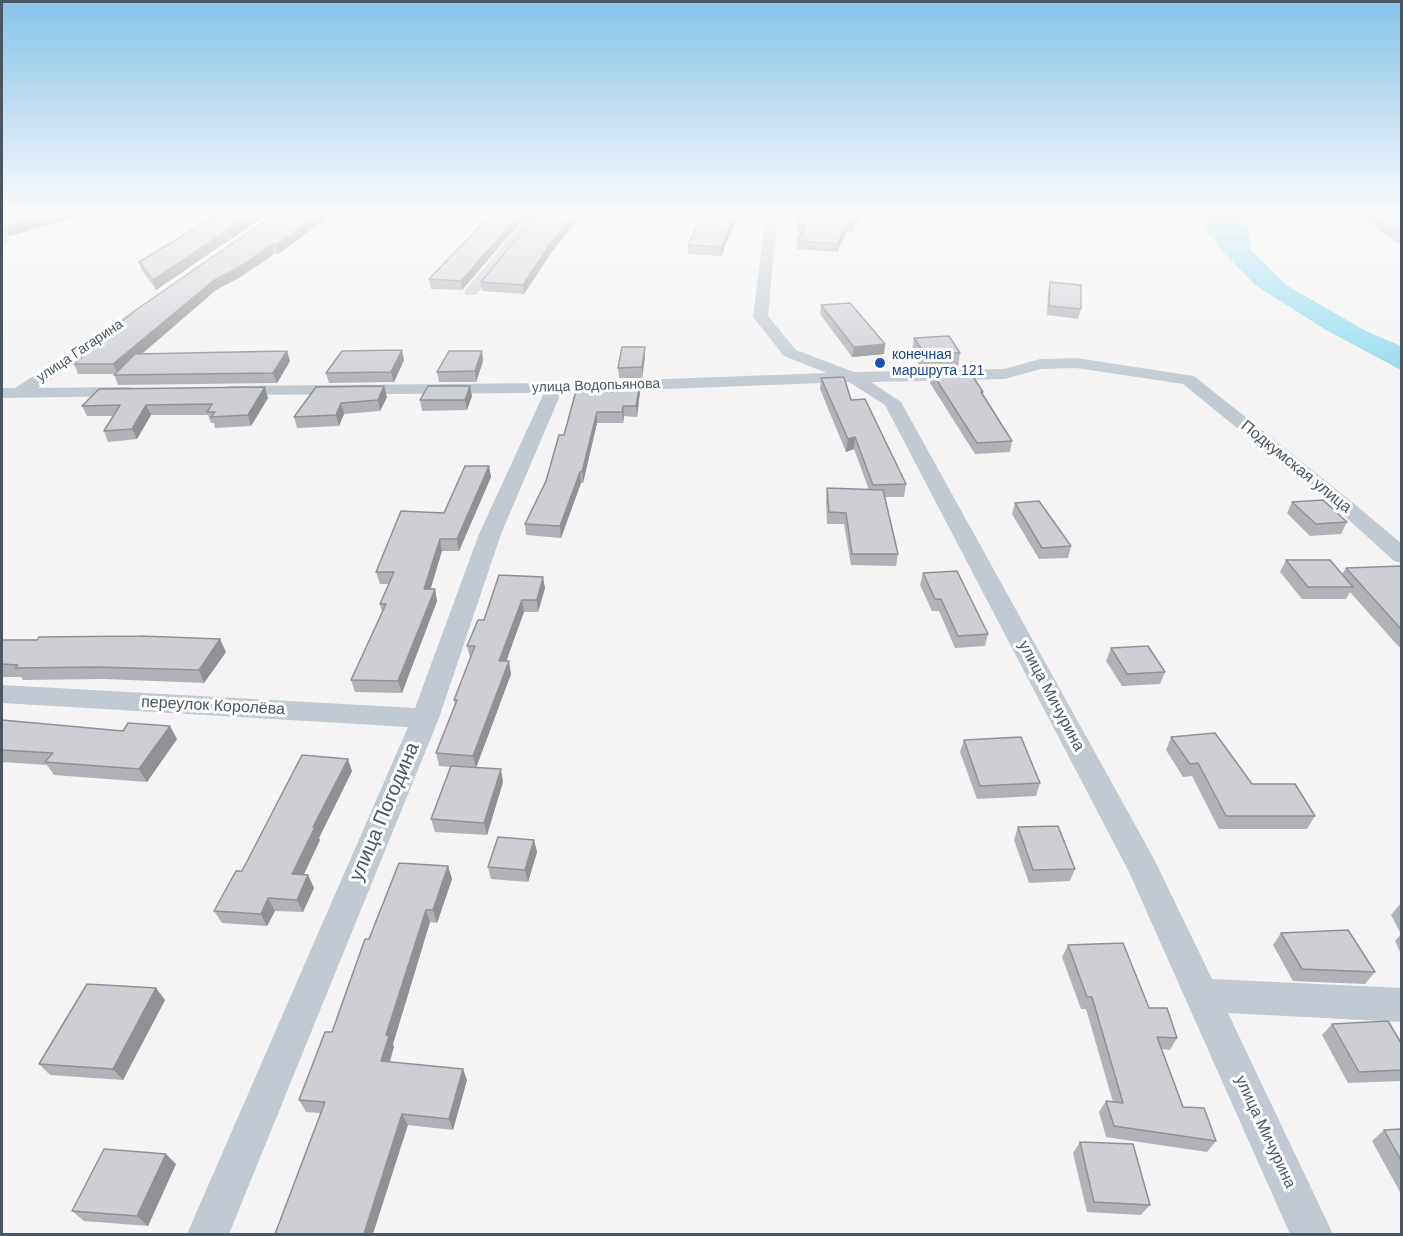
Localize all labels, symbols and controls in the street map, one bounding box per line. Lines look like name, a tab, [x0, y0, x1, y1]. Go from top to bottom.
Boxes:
street label: улица Гагарина	[34, 316, 126, 386]
place label: конечная маршрута 121	[892, 347, 984, 380]
marker: конечная маршрута 121	[873, 356, 887, 370]
street label: улица Водопьянова	[532, 375, 660, 397]
street label: Подкумская улица	[1237, 417, 1355, 517]
street label: улица Мичурина	[1014, 637, 1088, 755]
street label: переулок Королёва	[141, 693, 285, 719]
street label: улица Погодина	[345, 739, 425, 885]
street label: улица Мичурина	[1230, 1072, 1300, 1192]

